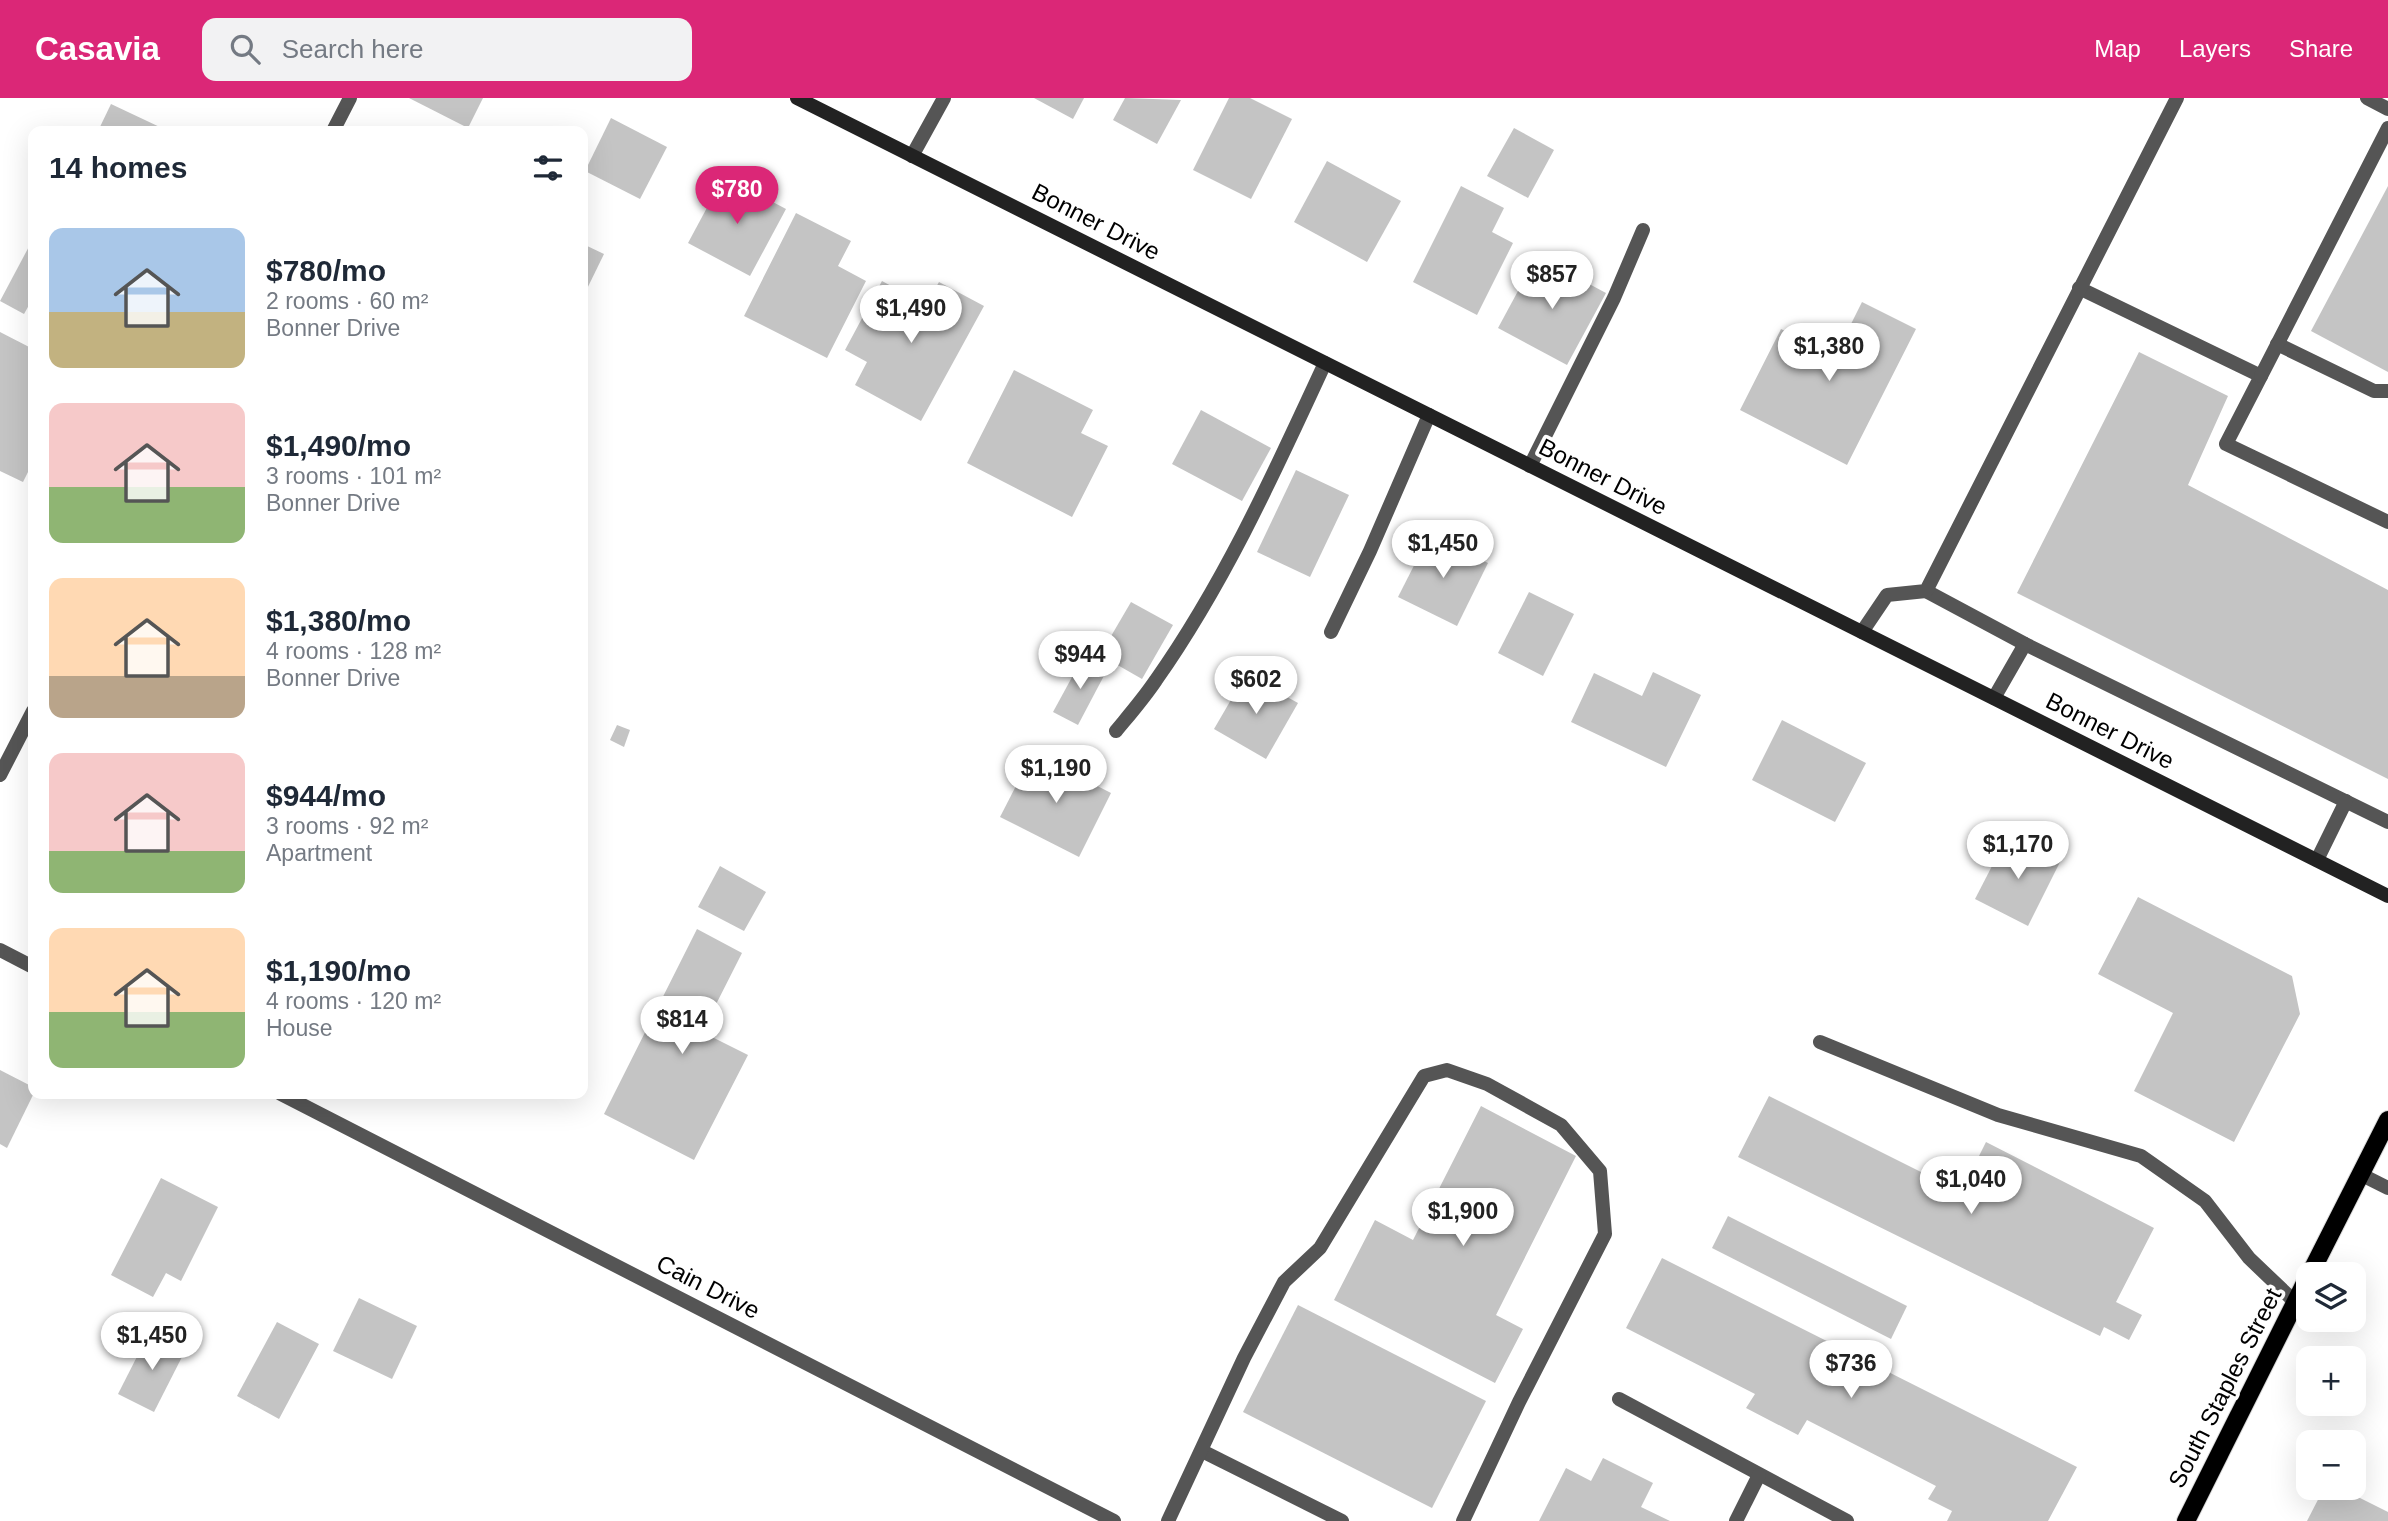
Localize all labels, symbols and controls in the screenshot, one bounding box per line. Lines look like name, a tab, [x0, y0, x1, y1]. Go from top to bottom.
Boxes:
search box	[202, 18, 692, 81]
text: Casavia	[35, 30, 160, 67]
icon: search	[226, 30, 264, 68]
text: Search here	[282, 34, 423, 64]
text: Map	[2094, 35, 2141, 62]
text: Layers	[2179, 35, 2251, 62]
text: Share	[2289, 35, 2353, 62]
icon: filters	[529, 149, 567, 187]
text: 14 homes	[49, 151, 187, 184]
pin: $780	[696, 166, 778, 226]
text: $780	[711, 176, 763, 202]
street label: Bonner Drive	[1028, 178, 1165, 265]
pin: $857	[1511, 252, 1593, 311]
text: $780/mo	[266, 254, 386, 287]
icon: home	[105, 256, 189, 340]
text: $857	[1526, 261, 1578, 287]
pin: $1,490	[854, 286, 968, 345]
text: 2 rooms · 60 m²	[266, 288, 428, 314]
text: $1,490	[876, 295, 946, 321]
text: Bonner Drive	[266, 315, 400, 341]
pin: $1,380	[1772, 324, 1886, 383]
text: $1,380	[1794, 333, 1864, 359]
text: $1,490/mo	[266, 429, 411, 462]
icon: home	[105, 431, 189, 515]
street label: Bonner Drive	[1535, 433, 1672, 520]
text: 3 rooms · 101 m²	[266, 463, 441, 489]
text: Bonner Drive	[266, 490, 400, 516]
pin: $1,450	[1386, 520, 1500, 580]
text: $1,450	[1408, 530, 1478, 556]
text: $1,380/mo	[266, 604, 411, 637]
icon: home	[105, 606, 189, 690]
pin: $944	[1039, 632, 1121, 691]
text: 4 rooms · 128 m²	[266, 638, 441, 664]
text: $944	[1054, 641, 1106, 667]
pin: $602	[1215, 656, 1297, 716]
text: Bonner Drive	[266, 665, 400, 691]
text: $602	[1230, 666, 1282, 692]
street label: Bonner Drive	[2042, 687, 2179, 774]
pin: $1,190	[999, 746, 1113, 805]
text: $1,190	[1021, 755, 1091, 781]
text: $944/mo	[266, 779, 386, 812]
icon: home	[105, 781, 189, 865]
text: 3 rooms · 92 m²	[266, 813, 428, 839]
pin: $1,170	[1961, 822, 2075, 881]
text: $1,170	[1983, 831, 2053, 857]
text: Apartment	[266, 840, 372, 866]
text: $1,190/mo	[266, 954, 411, 987]
icon: home	[105, 956, 189, 1040]
text: 4 rooms · 120 m²	[266, 988, 441, 1014]
pin: $814	[641, 996, 723, 1056]
text: $814	[656, 1006, 708, 1032]
text: House	[266, 1015, 332, 1041]
pin: $1,040	[1914, 1156, 2028, 1216]
text: $1,040	[1936, 1166, 2006, 1192]
pin: $1,900	[1406, 1188, 1520, 1248]
text: $1,900	[1428, 1198, 1498, 1224]
street label: Cain Drive	[652, 1249, 764, 1324]
map controls	[2296, 1262, 2366, 1500]
button: layers	[2296, 1262, 2366, 1332]
street label: South Staples Street	[2163, 1283, 2287, 1492]
pin: $1,450	[95, 1312, 209, 1372]
text: $1,450	[117, 1322, 187, 1348]
pin: $736	[1810, 1340, 1892, 1400]
button: +	[2296, 1346, 2366, 1416]
text: $736	[1825, 1350, 1877, 1376]
button: −	[2296, 1430, 2366, 1500]

